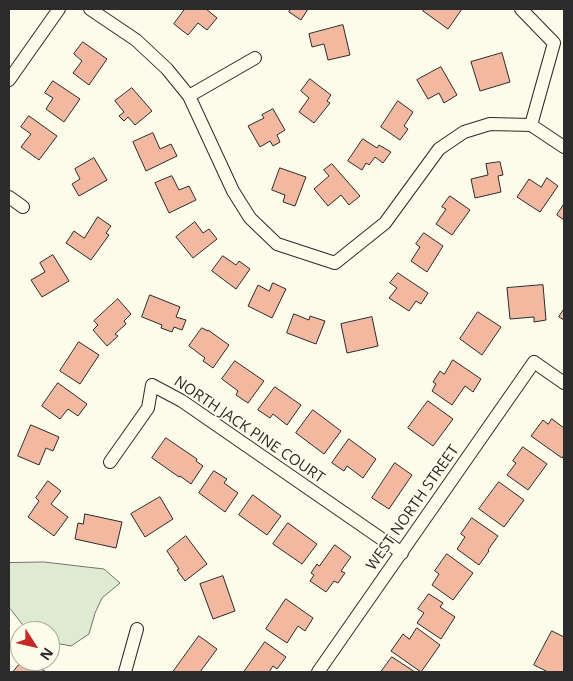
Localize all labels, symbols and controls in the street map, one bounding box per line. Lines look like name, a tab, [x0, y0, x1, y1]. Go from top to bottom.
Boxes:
street label: NORTH JACK PINE COURT	[170, 373, 328, 487]
street label: WEST NORTH STREET	[363, 442, 463, 574]
north arrow	[10, 621, 60, 671]
text: N	[36, 644, 58, 664]

